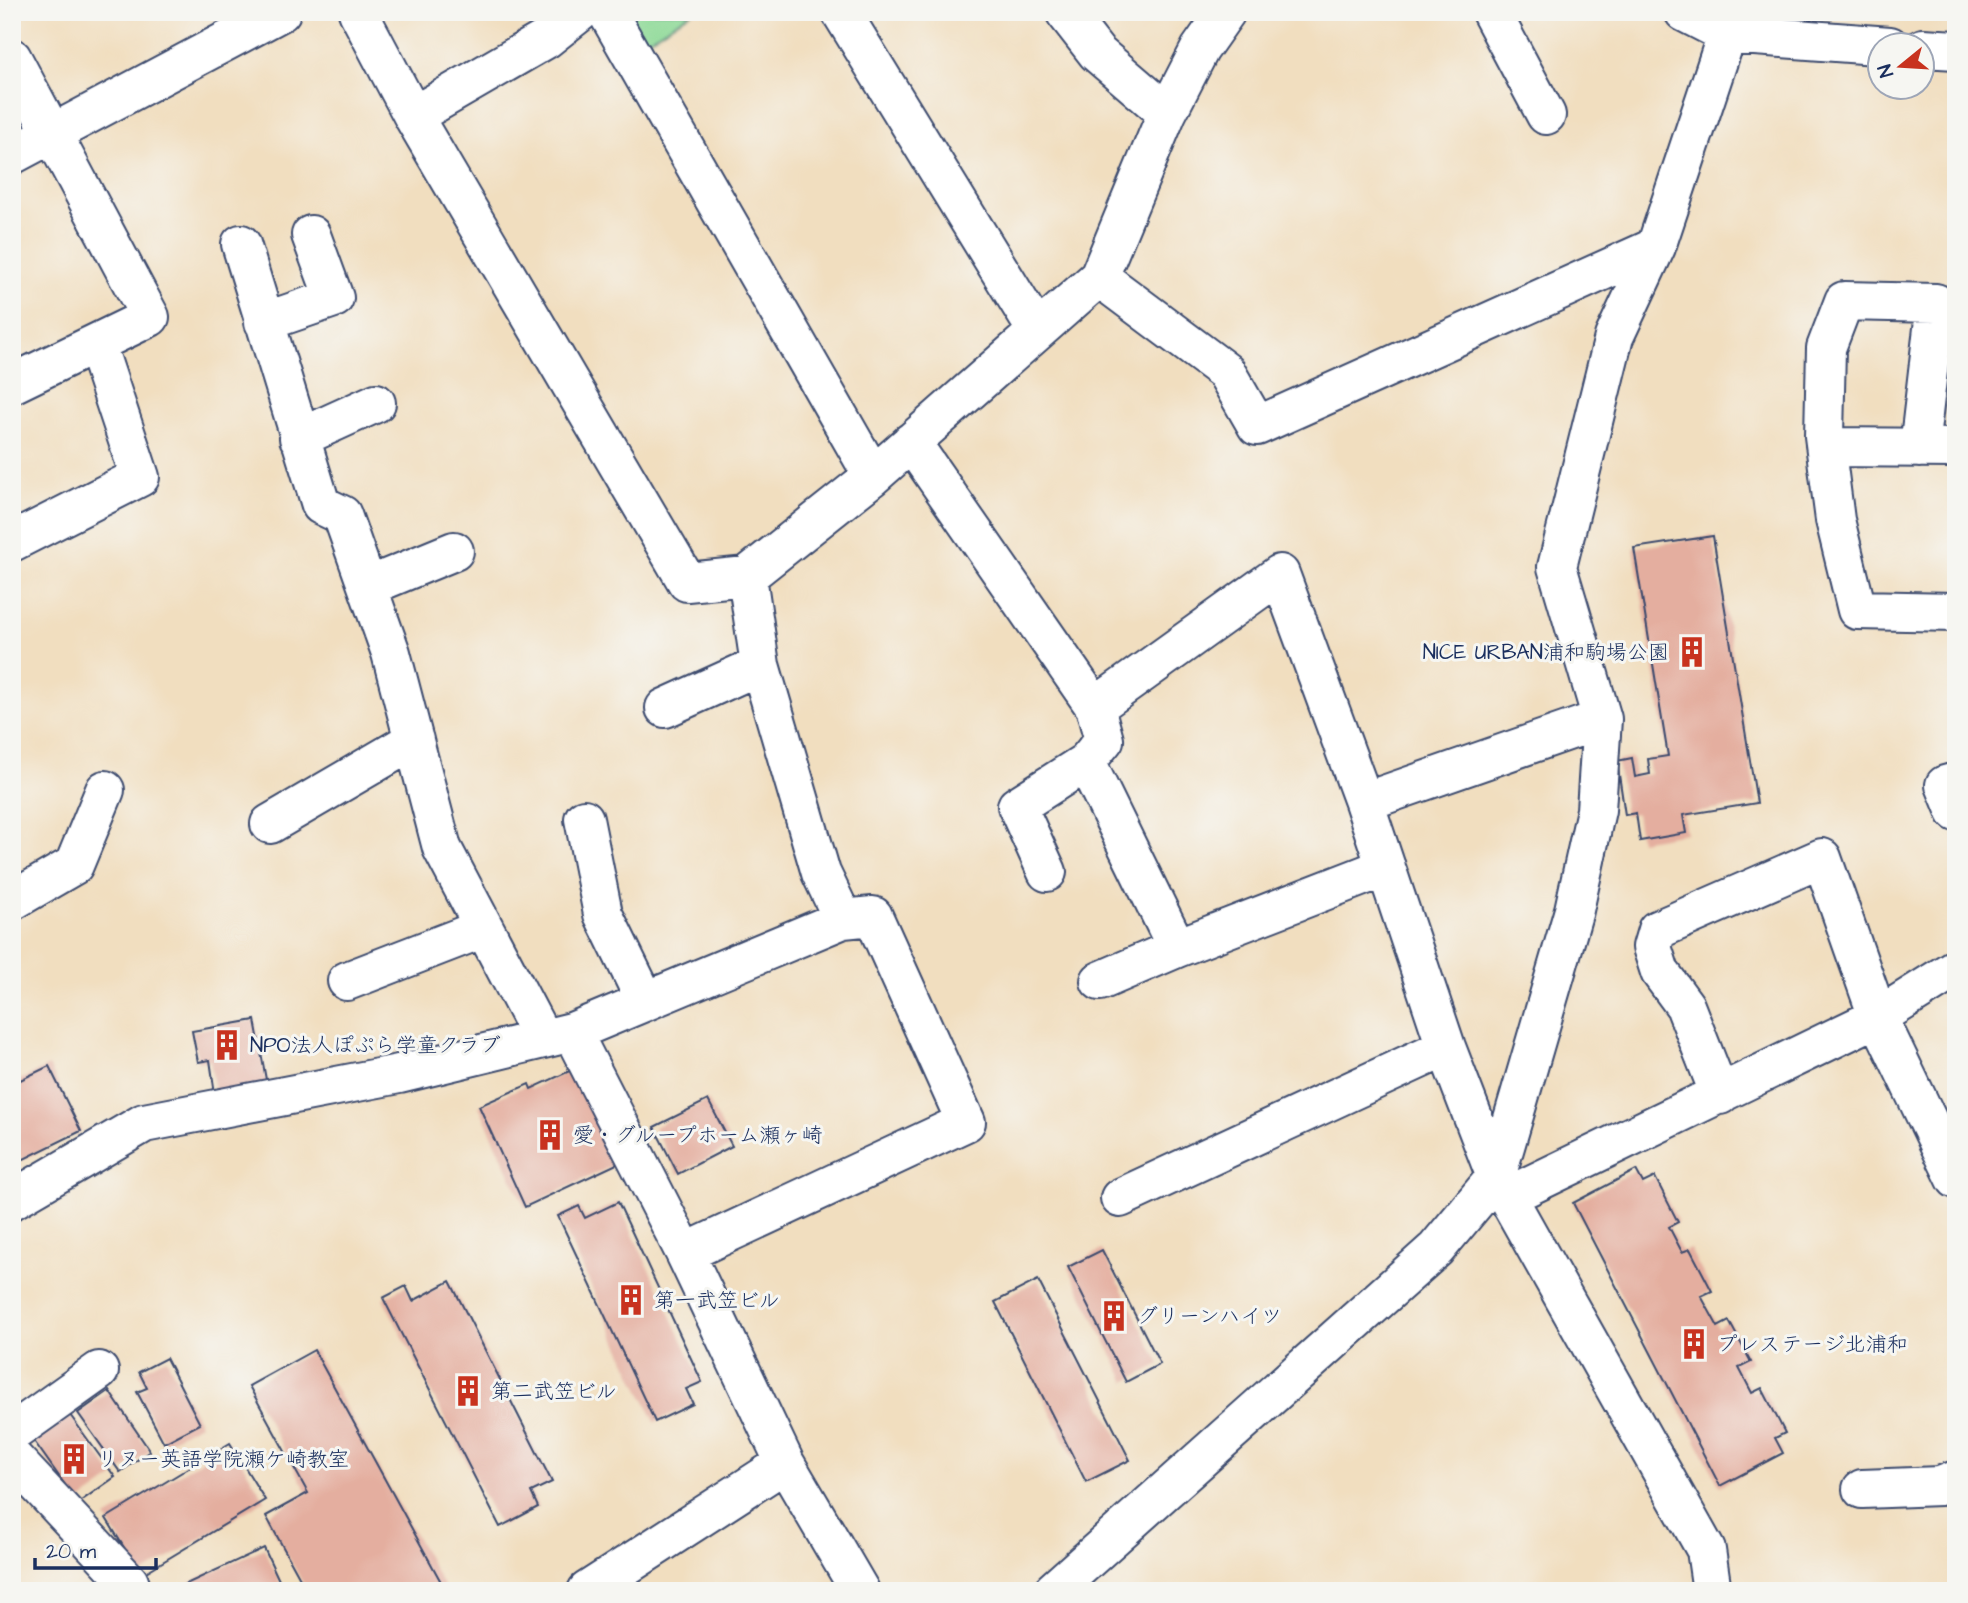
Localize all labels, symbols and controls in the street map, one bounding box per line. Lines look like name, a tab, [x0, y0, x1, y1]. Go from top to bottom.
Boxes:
north arrow	[1867, 32, 1937, 102]
text: N	[1872, 61, 1901, 81]
building icon: NICE URBAN浦和駒場公園	[1675, 635, 1709, 669]
place label: NICE URBAN浦和駒場公園	[1423, 638, 1669, 667]
building icon: NPO法人ぽぷら学童クラブ	[210, 1028, 244, 1062]
place label: NPO法人ぽぷら学童クラブ	[250, 1031, 501, 1060]
building icon: 愛・グループホーム瀬ヶ崎	[533, 1118, 567, 1152]
place label: 愛・グループホーム瀬ヶ崎	[573, 1121, 822, 1150]
building icon: 第一武笠ビル	[614, 1283, 648, 1317]
place label: 第一武笠ビル	[654, 1286, 780, 1315]
building icon: グリーンハイツ	[1097, 1299, 1131, 1333]
place label: グリーンハイツ	[1137, 1302, 1282, 1331]
building icon: プレステージ北浦和	[1677, 1327, 1711, 1361]
place label: プレステージ北浦和	[1717, 1330, 1908, 1359]
building icon: 第二武笠ビル	[451, 1374, 485, 1408]
place label: 第二武笠ビル	[491, 1377, 617, 1406]
building icon: リヌー英語学院瀬ケ崎教室	[57, 1442, 91, 1476]
place label: リヌー英語学院瀬ケ崎教室	[97, 1445, 349, 1474]
scale bar	[35, 1526, 156, 1570]
text: 20 m	[46, 1537, 97, 1566]

